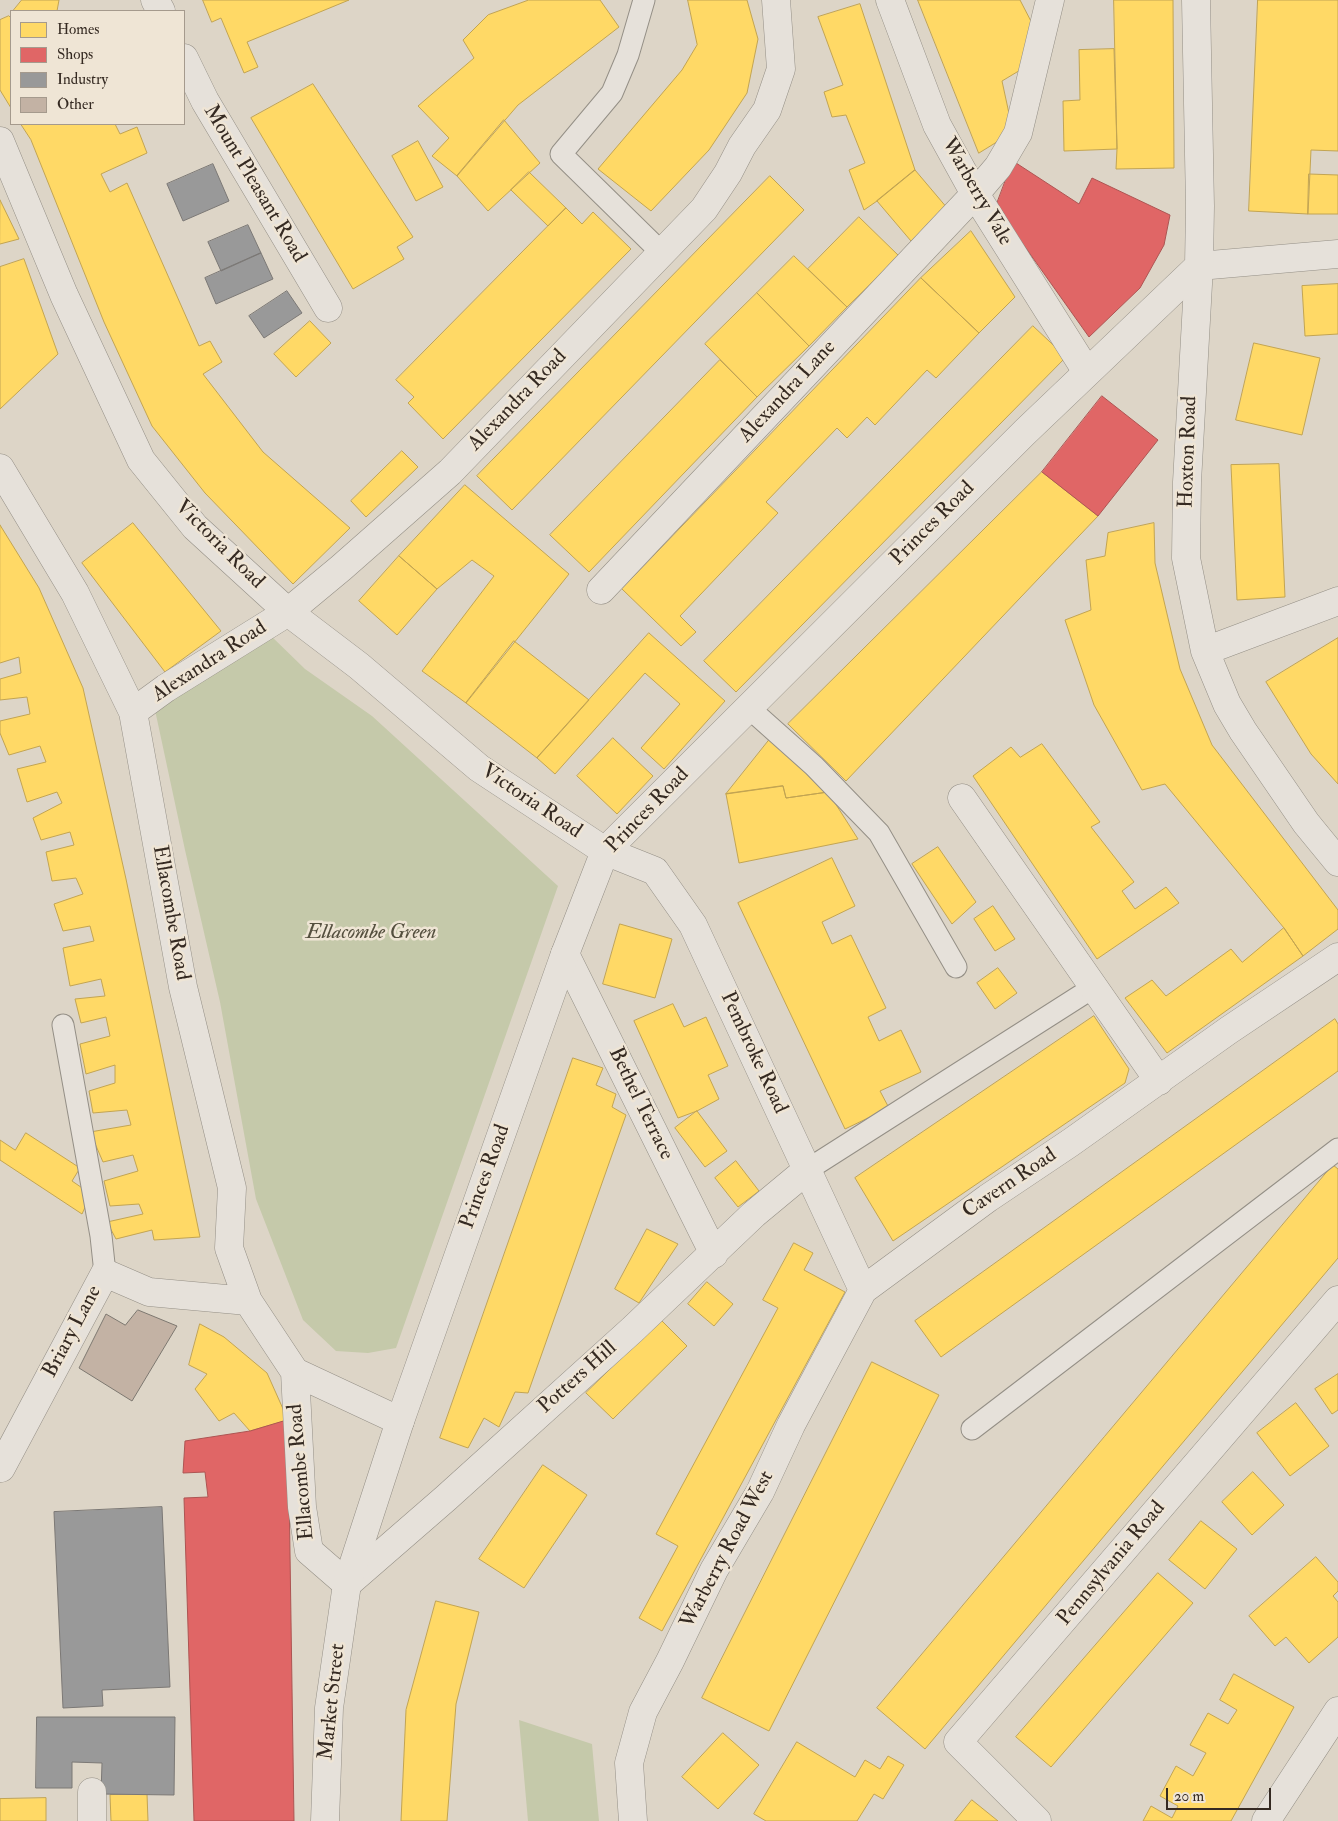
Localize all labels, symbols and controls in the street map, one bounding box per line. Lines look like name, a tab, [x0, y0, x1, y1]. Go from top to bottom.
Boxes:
legend	[10, 10, 185, 125]
text: Homes	[57, 20, 99, 39]
text: Shops	[57, 45, 93, 64]
text: Industry	[57, 70, 108, 89]
text: Other	[57, 95, 94, 114]
street label: Mount Pleasant Road	[197, 101, 311, 267]
street label: Warberry Vale	[935, 134, 1017, 250]
street label: Alexandra Lane	[734, 336, 842, 448]
street label: Alexandra Road	[463, 345, 573, 457]
street label: Hoxton Road	[1174, 396, 1204, 508]
street label: Princes Road	[886, 477, 980, 571]
street label: Victoria Road	[169, 495, 269, 595]
street label: Alexandra Road	[148, 616, 272, 708]
street label: Victoria Road	[476, 759, 586, 845]
street label: Princes Road	[601, 763, 695, 859]
street label: Ellacombe Road	[146, 844, 194, 982]
park label: Ellacombe Green	[306, 920, 436, 946]
street label: Pembroke Road	[714, 988, 792, 1118]
street label: Bethel Terrace	[602, 1044, 678, 1164]
street label: Princes Road	[456, 1121, 516, 1233]
street label: Cavern Road	[958, 1143, 1062, 1225]
street label: Briary Lane	[38, 1282, 108, 1382]
street label: Potters Hill	[533, 1336, 623, 1420]
street label: Ellacombe Road	[283, 1403, 321, 1541]
street label: Warberry Road West	[676, 1467, 780, 1633]
street label: Pennsylvania Road	[1053, 1497, 1171, 1631]
street label: Market Street	[314, 1643, 352, 1761]
scale bar	[1168, 1778, 1273, 1810]
text: 20 m	[1174, 1787, 1204, 1806]

